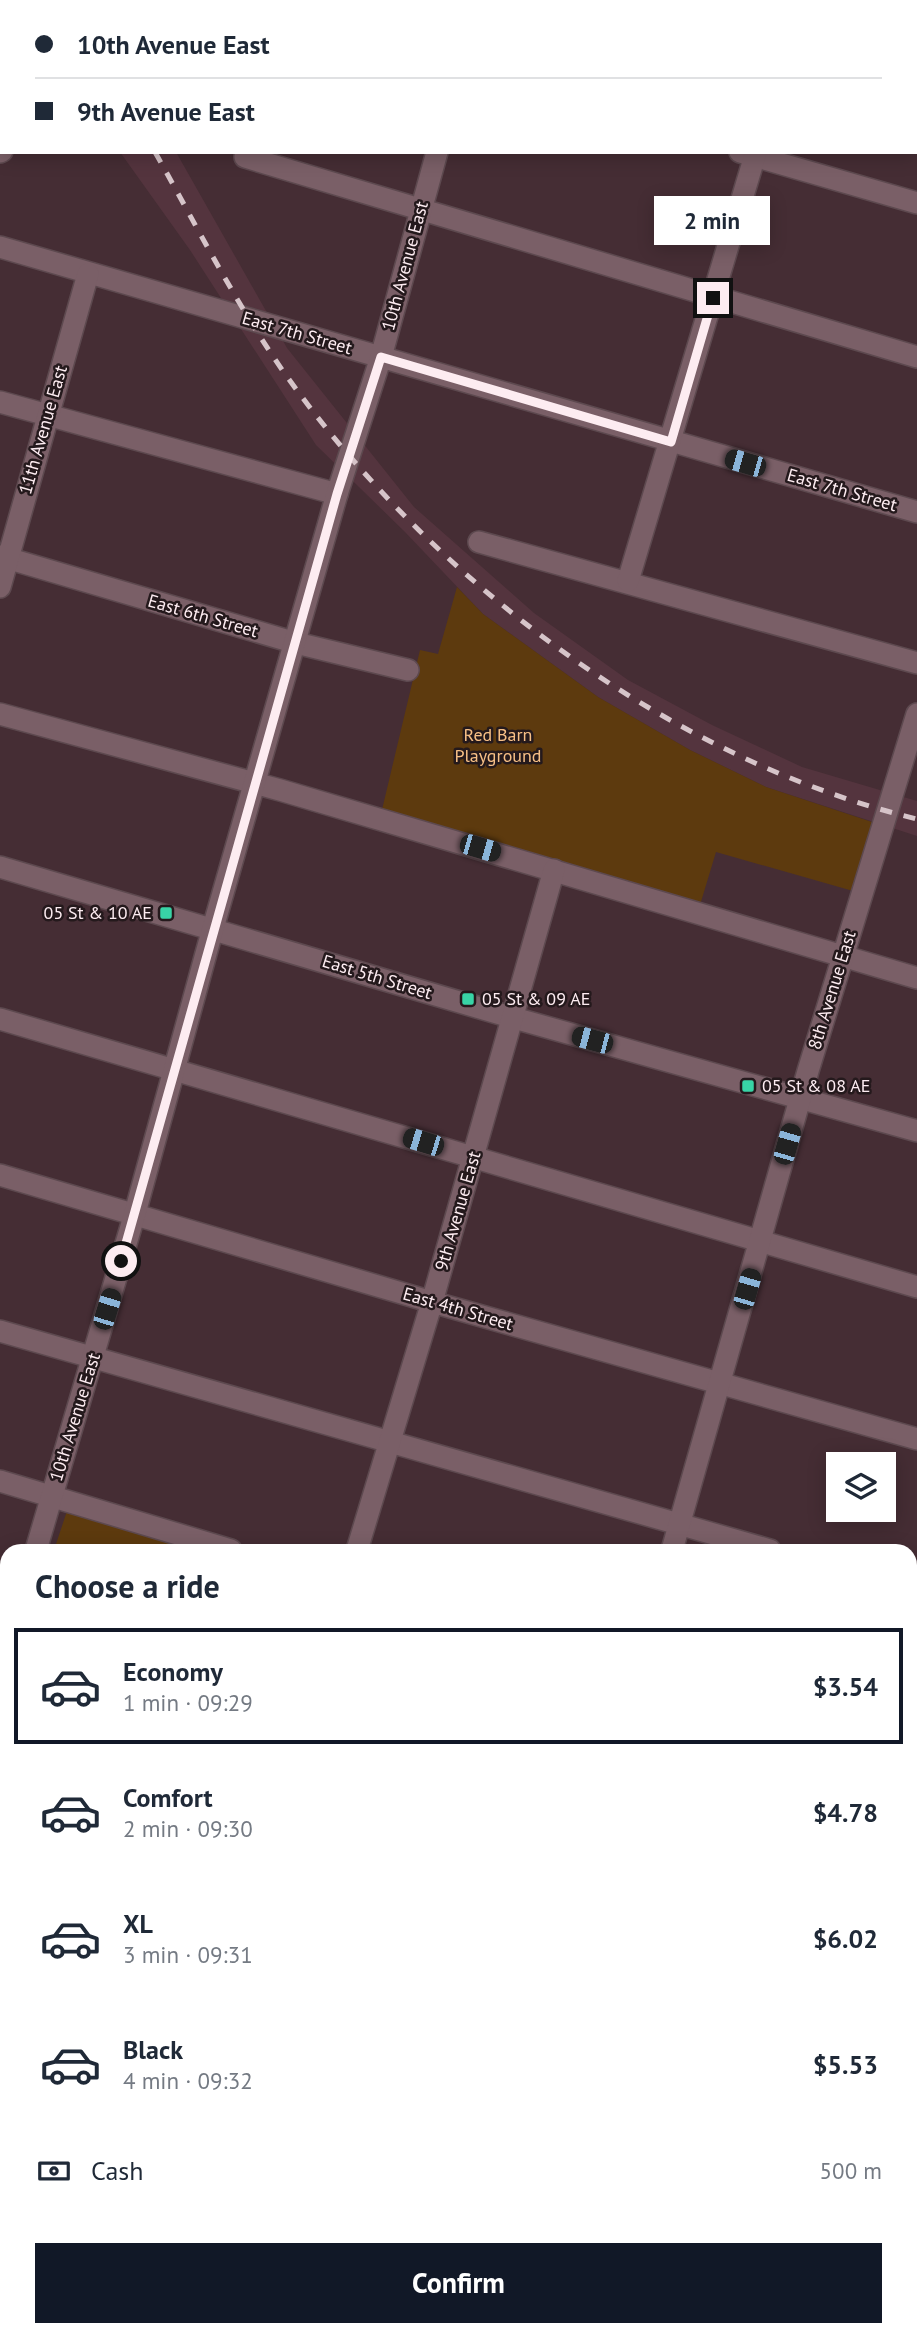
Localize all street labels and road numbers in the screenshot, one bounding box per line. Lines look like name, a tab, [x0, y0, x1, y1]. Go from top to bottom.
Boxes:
street label: 10th Avenue East	[376, 199, 433, 333]
street label: East 7th Street	[240, 306, 355, 359]
street label: 11th Avenue East	[13, 363, 72, 497]
street label: East 7th Street	[785, 463, 900, 516]
street label: East 6th Street	[145, 589, 261, 642]
street label: 8th Avenue East	[803, 928, 861, 1052]
street label: East 5th Street	[319, 949, 435, 1004]
street label: 9th Avenue East	[429, 1148, 486, 1273]
street label: East 4th Street	[400, 1282, 516, 1335]
street label: 10th Avenue East	[44, 1350, 105, 1484]

